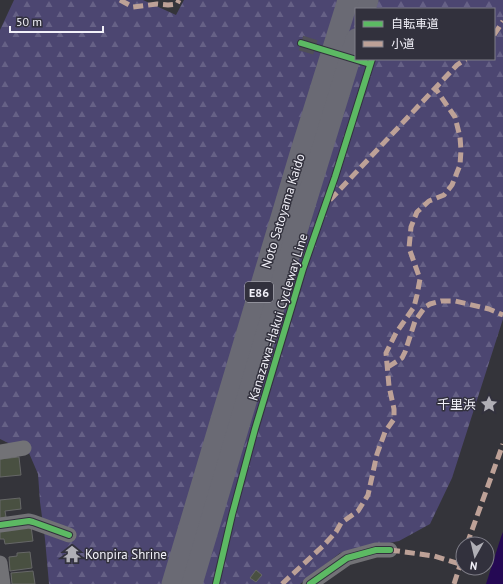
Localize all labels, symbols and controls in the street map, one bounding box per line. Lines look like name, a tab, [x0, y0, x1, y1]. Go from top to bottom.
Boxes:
scale bar	[10, 8, 103, 34]
legend	[355, 8, 495, 60]
text: 50 m	[16, 14, 42, 29]
text: 自転車道	[391, 16, 439, 31]
text: 小道	[391, 36, 415, 51]
street label: Noto Satoyama Kaido	[257, 151, 309, 271]
street label: Kanazawa-Hakui Cycleway Line	[244, 231, 312, 403]
road number: E86	[245, 282, 273, 302]
place icon: 千里浜	[479, 394, 499, 414]
place label: 千里浜	[437, 396, 476, 413]
north arrow	[455, 536, 495, 576]
temple icon: Konpira Shrine	[62, 544, 82, 564]
place label: Konpira Shrine	[85, 546, 167, 563]
text: N	[469, 558, 478, 573]

